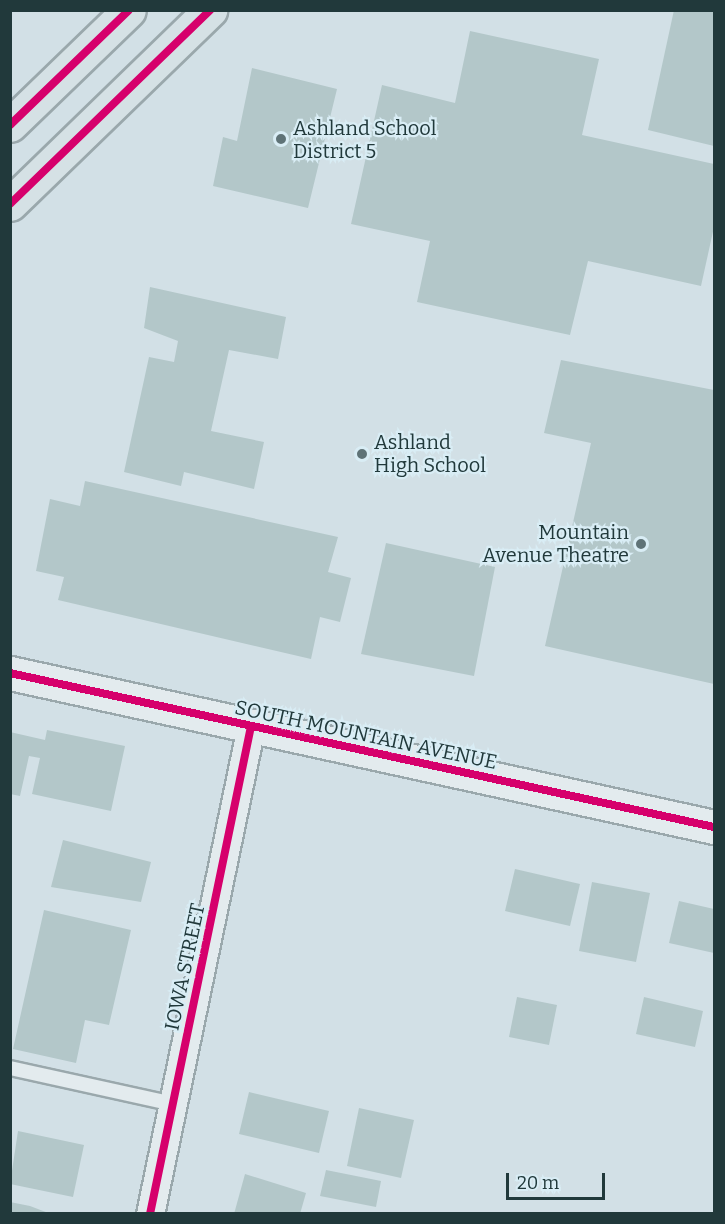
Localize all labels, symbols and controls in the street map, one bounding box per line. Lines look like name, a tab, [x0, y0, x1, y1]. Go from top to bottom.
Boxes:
place label: Ashland School District 5	[293, 116, 437, 163]
marker: Ashland School District 5	[274, 132, 288, 146]
place label: Ashland High School	[374, 430, 486, 477]
marker: Ashland High School	[355, 447, 369, 461]
place label: Mountain Avenue Theatre	[482, 520, 629, 567]
marker: Mountain Avenue Theatre	[634, 537, 648, 551]
street label: SOUTH MOUNTAIN AVENUE	[233, 695, 499, 775]
street label: IOWA STREET	[160, 901, 210, 1033]
scale bar	[509, 1161, 608, 1199]
text: 20 m	[517, 1172, 559, 1194]

